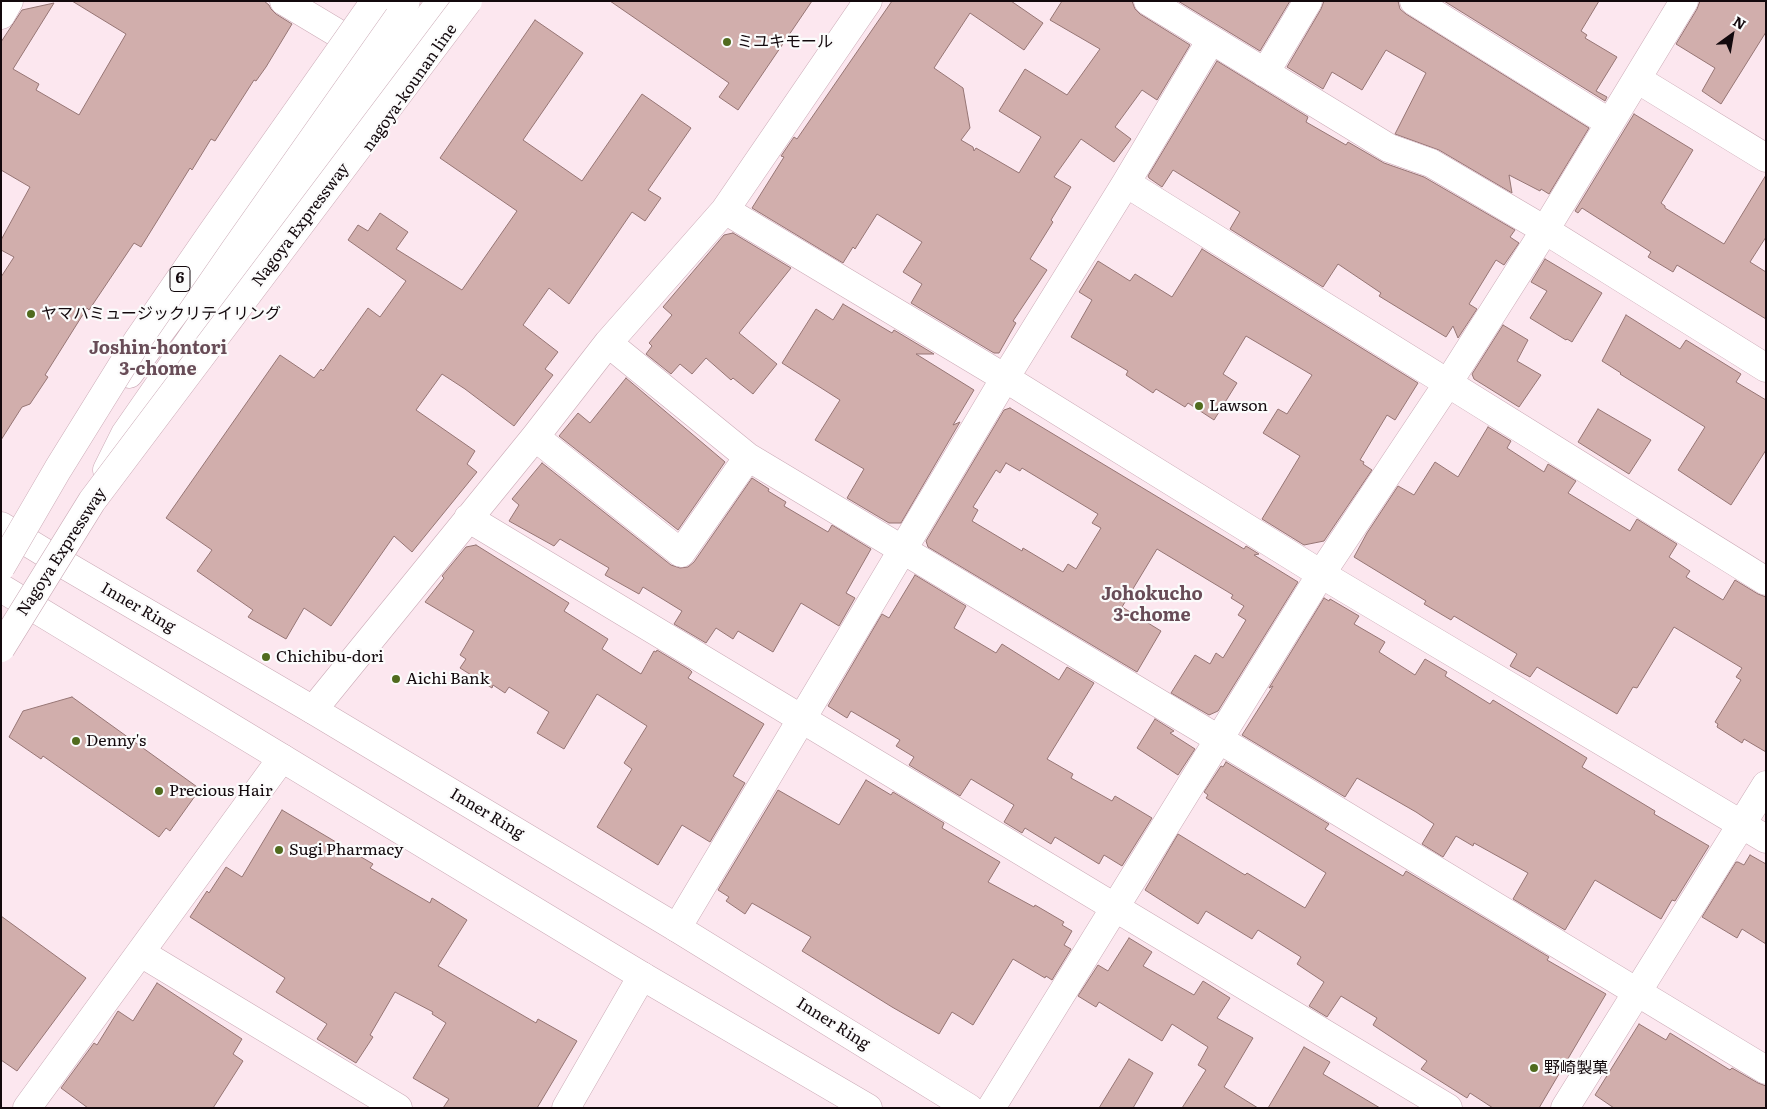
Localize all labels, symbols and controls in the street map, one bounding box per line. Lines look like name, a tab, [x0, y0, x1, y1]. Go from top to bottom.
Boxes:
north arrow	[1707, 10, 1757, 60]
text: N	[1730, 11, 1750, 34]
street label: nagoya-kounan line	[359, 20, 461, 156]
place label: ミユキモール	[737, 32, 833, 52]
marker: ミユキモール	[721, 36, 733, 48]
street label: Nagoya Expressway	[248, 160, 354, 290]
road number: 6	[170, 266, 190, 292]
place label: ヤマハミュージックリテイリング	[41, 304, 281, 324]
marker: ヤマハミュージックリテイリング	[25, 308, 37, 320]
district label: Joshin-hontori 3-chome	[89, 338, 227, 380]
place label: Lawson	[1209, 396, 1268, 416]
marker: Lawson	[1193, 400, 1205, 412]
street label: Nagoya Expressway	[13, 484, 111, 620]
street label: Inner Ring	[97, 579, 179, 637]
district label: Johokucho 3-chome	[1101, 584, 1203, 626]
place label: Chichibu-dori	[276, 647, 384, 667]
marker: Chichibu-dori	[260, 651, 272, 663]
place label: Aichi Bank	[406, 669, 489, 689]
marker: Aichi Bank	[390, 673, 402, 685]
place label: Denny's	[86, 731, 146, 751]
marker: Denny's	[70, 735, 82, 747]
place label: Precious Hair	[169, 781, 272, 801]
street label: Inner Ring	[447, 784, 527, 844]
marker: Precious Hair	[153, 785, 165, 797]
place label: Sugi Pharmacy	[289, 840, 404, 860]
marker: Sugi Pharmacy	[273, 844, 285, 856]
street label: Inner Ring	[793, 994, 873, 1054]
place label: 野崎製菓	[1544, 1058, 1608, 1078]
marker: 野崎製菓	[1528, 1062, 1540, 1074]

